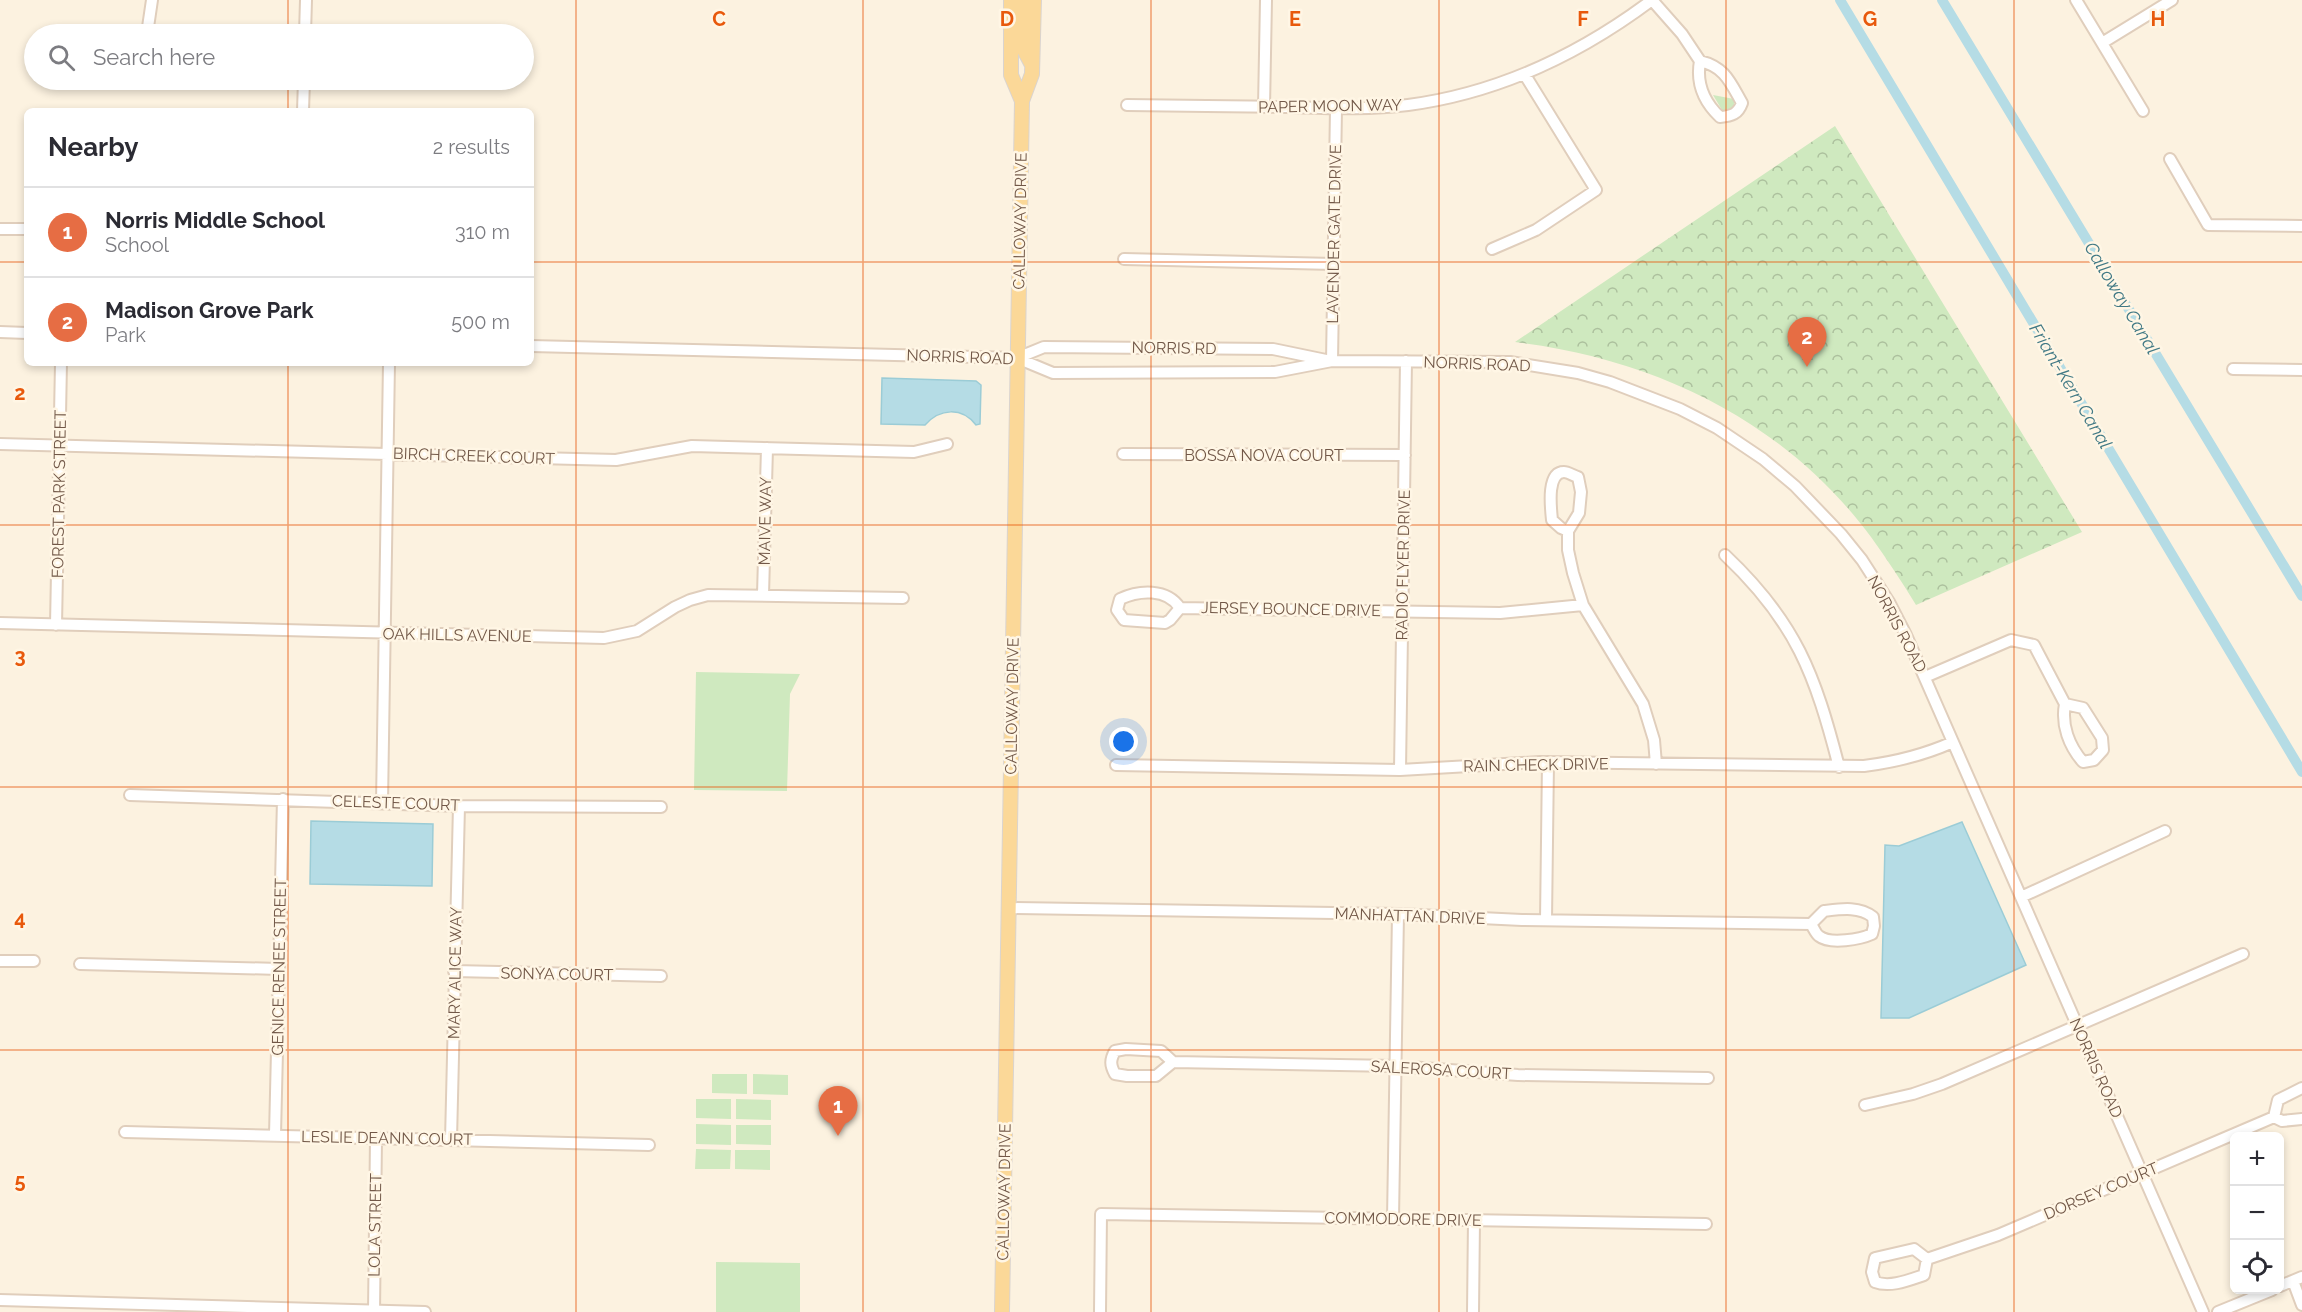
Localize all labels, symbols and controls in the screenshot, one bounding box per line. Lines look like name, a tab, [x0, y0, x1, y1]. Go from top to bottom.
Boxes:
text: C	[712, 7, 726, 31]
text: D	[1000, 7, 1014, 31]
text: E	[1289, 7, 1301, 31]
text: F	[1577, 7, 1589, 31]
text: G	[1863, 7, 1877, 31]
text: H	[2151, 7, 2165, 31]
search box	[24, 24, 534, 90]
icon: search	[45, 41, 78, 74]
text: Search here	[93, 44, 215, 70]
street label: PAPER MOON WAY	[1258, 95, 1403, 117]
text: Nearby	[48, 132, 138, 162]
text: 2 results	[433, 135, 510, 159]
street label: LAVENDER GATE DRIVE	[1323, 144, 1345, 324]
street label: CALLOWAY DRIVE	[1009, 152, 1031, 290]
text: Norris Middle School	[105, 207, 325, 233]
text: 1	[63, 220, 72, 244]
text: 310 m	[455, 220, 510, 244]
text: School	[105, 233, 169, 257]
water label: Calloway Canal	[2080, 238, 2164, 358]
text: Madison Grove Park	[105, 297, 313, 323]
text: 2	[62, 310, 73, 334]
text: 500 m	[451, 310, 510, 334]
pin: 2	[1788, 318, 1826, 367]
water label: Friant-Kern Canal	[2025, 320, 2117, 453]
text: Park	[105, 323, 146, 347]
street label: NORRIS RD	[1131, 338, 1217, 358]
street label: NORRIS ROAD	[906, 346, 1014, 368]
street label: NORRIS ROAD	[1423, 353, 1531, 375]
text: 2	[14, 381, 26, 405]
street label: FOREST PARK STREET	[48, 410, 70, 578]
street label: BIRCH CREEK COURT	[393, 444, 556, 468]
street label: BOSSA NOVA COURT	[1184, 446, 1344, 465]
street label: MAIVE WAY	[755, 476, 775, 566]
street label: RADIO FLYER DRIVE	[1392, 489, 1414, 641]
street label: NORRIS ROAD	[1863, 572, 1931, 676]
street label: JERSEY BOUNCE DRIVE	[1201, 598, 1381, 620]
street label: OAK HILLS AVENUE	[382, 624, 532, 646]
street label: CALLOWAY DRIVE	[1001, 637, 1023, 775]
text: 3	[14, 644, 26, 668]
your location	[1109, 727, 1138, 756]
street label: RAIN CHECK DRIVE	[1463, 754, 1609, 776]
street label: CELESTE COURT	[332, 791, 461, 815]
street label: GENICE RENEE STREET	[268, 878, 290, 1056]
street label: MANHATTAN DRIVE	[1334, 904, 1486, 928]
text: 4	[14, 906, 26, 930]
street label: MARY ALICE WAY	[444, 906, 466, 1039]
street label: SONYA COURT	[501, 964, 614, 984]
street label: NORRIS ROAD	[2065, 1015, 2127, 1121]
street label: SALEROSA COURT	[1370, 1057, 1512, 1083]
pin: 1	[818, 1086, 858, 1136]
street label: CALLOWAY DRIVE	[993, 1123, 1015, 1261]
street label: LESLIE DEANN COURT	[301, 1127, 473, 1149]
map controls	[2230, 1132, 2284, 1294]
button: +	[2230, 1132, 2284, 1186]
street label: DORSEY COURT	[2041, 1158, 2161, 1224]
text: 5	[14, 1169, 26, 1193]
street label: LOLA STREET	[365, 1173, 385, 1277]
button: −	[2230, 1186, 2284, 1240]
street label: COMMODORE DRIVE	[1324, 1208, 1482, 1230]
button: locate	[2230, 1240, 2284, 1294]

